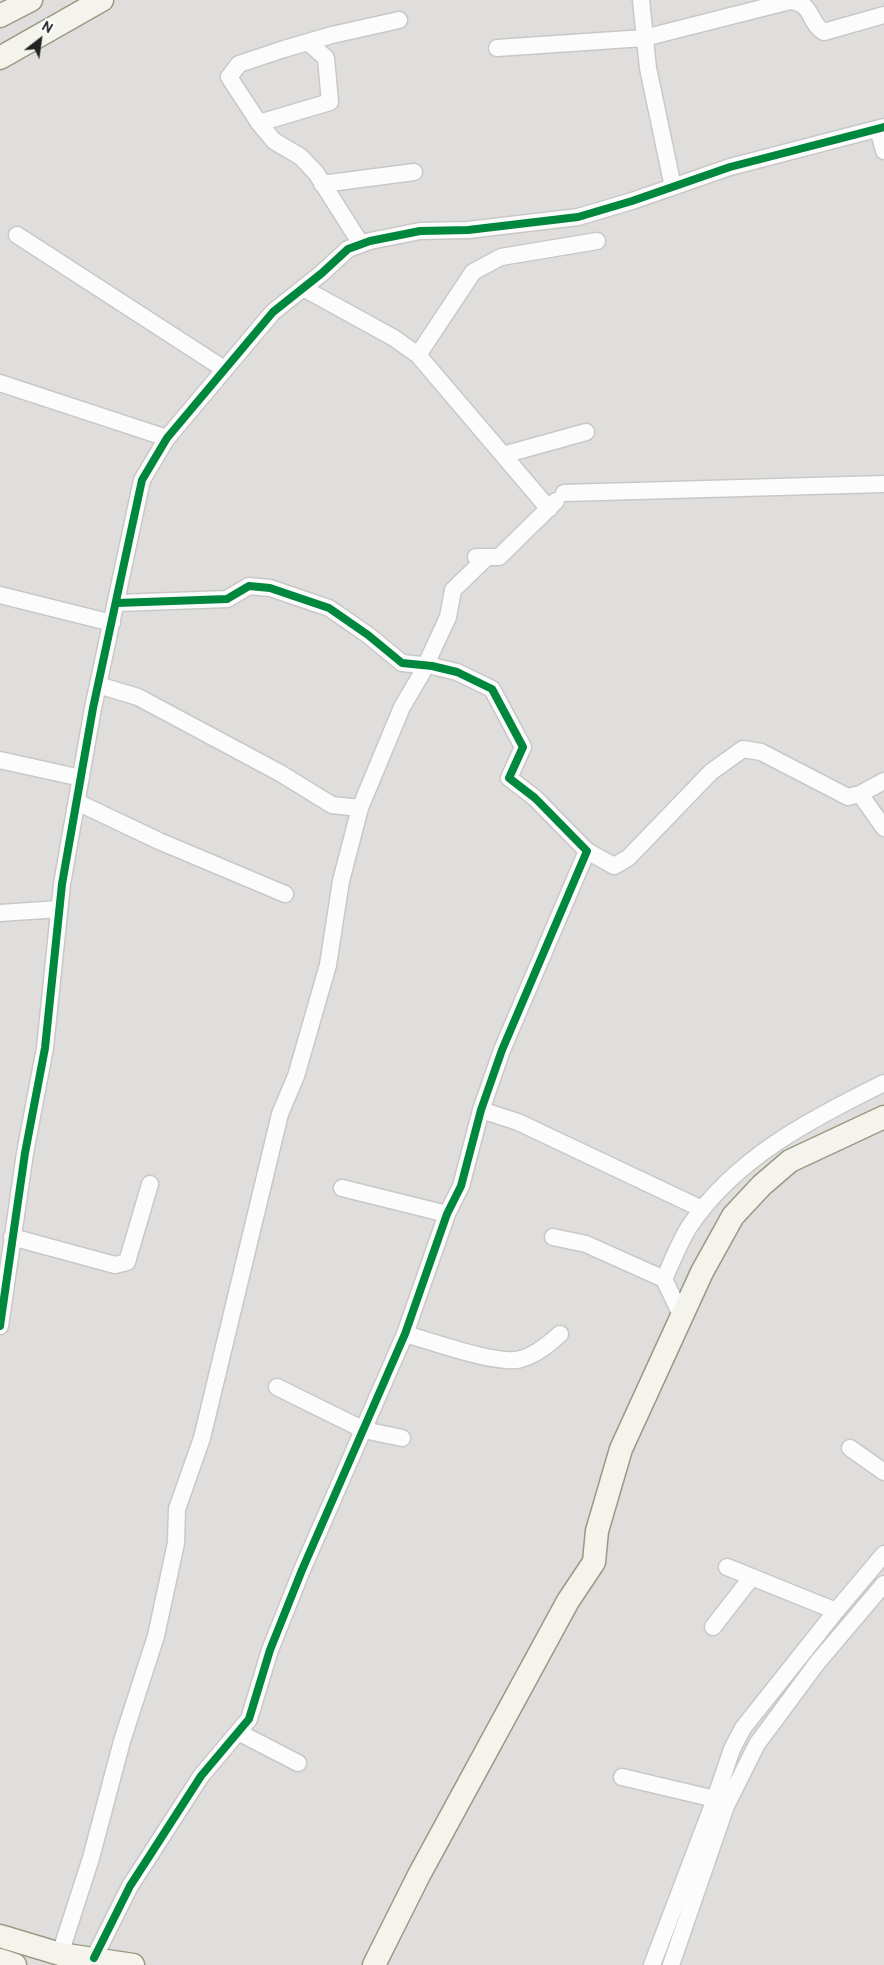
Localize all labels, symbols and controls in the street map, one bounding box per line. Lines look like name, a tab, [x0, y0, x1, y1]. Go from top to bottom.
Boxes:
north arrow	[15, 15, 65, 65]
text: N	[39, 17, 56, 37]

